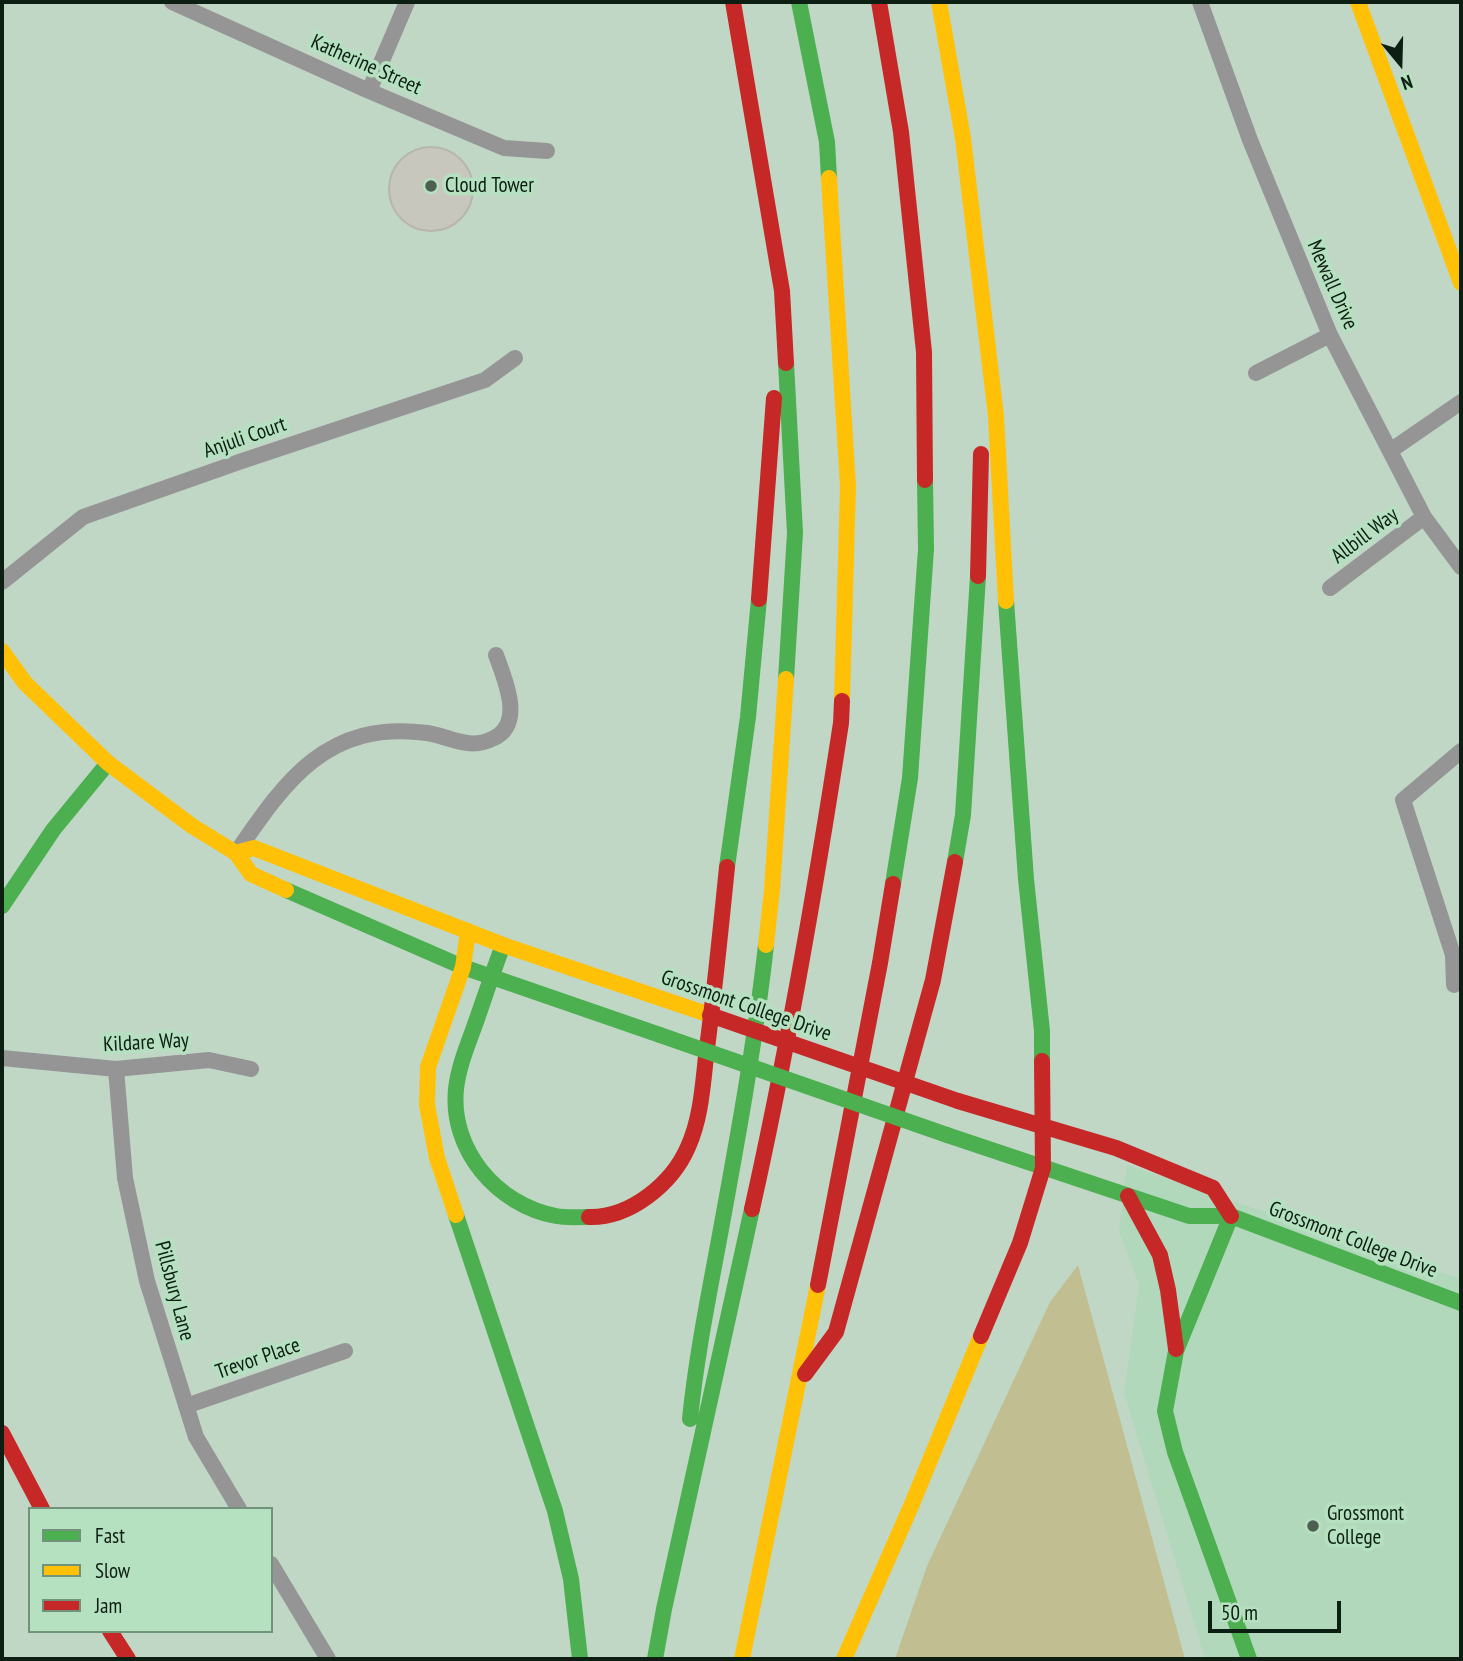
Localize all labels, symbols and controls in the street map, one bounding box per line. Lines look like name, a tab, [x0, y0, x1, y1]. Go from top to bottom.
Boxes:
north arrow	[1365, 28, 1435, 98]
street label: Katherine Street	[307, 29, 425, 101]
text: N	[1398, 70, 1416, 96]
place label: Cloud Tower	[445, 173, 534, 199]
marker: Cloud Tower	[423, 178, 439, 194]
street label: Mewall Drive	[1301, 236, 1363, 334]
street label: Anjuli Court	[200, 412, 290, 464]
street label: Allbill Way	[1327, 503, 1403, 569]
street label: Grossmont College Drive	[658, 965, 834, 1047]
street label: Kildare Way	[102, 1028, 190, 1058]
street label: Grossmont College Drive	[1265, 1196, 1441, 1284]
street label: Pillsbury Lane	[149, 1238, 199, 1344]
street label: Trevor Place	[212, 1333, 304, 1385]
place label: Grossmont College	[1327, 1501, 1404, 1551]
legend	[28, 1507, 273, 1633]
marker: Grossmont College	[1305, 1518, 1321, 1534]
text: Fast	[95, 1522, 125, 1549]
text: Slow	[95, 1557, 130, 1584]
scale bar	[1211, 1588, 1344, 1632]
text: Jam	[95, 1592, 122, 1619]
text: 50 m	[1221, 1599, 1258, 1626]

